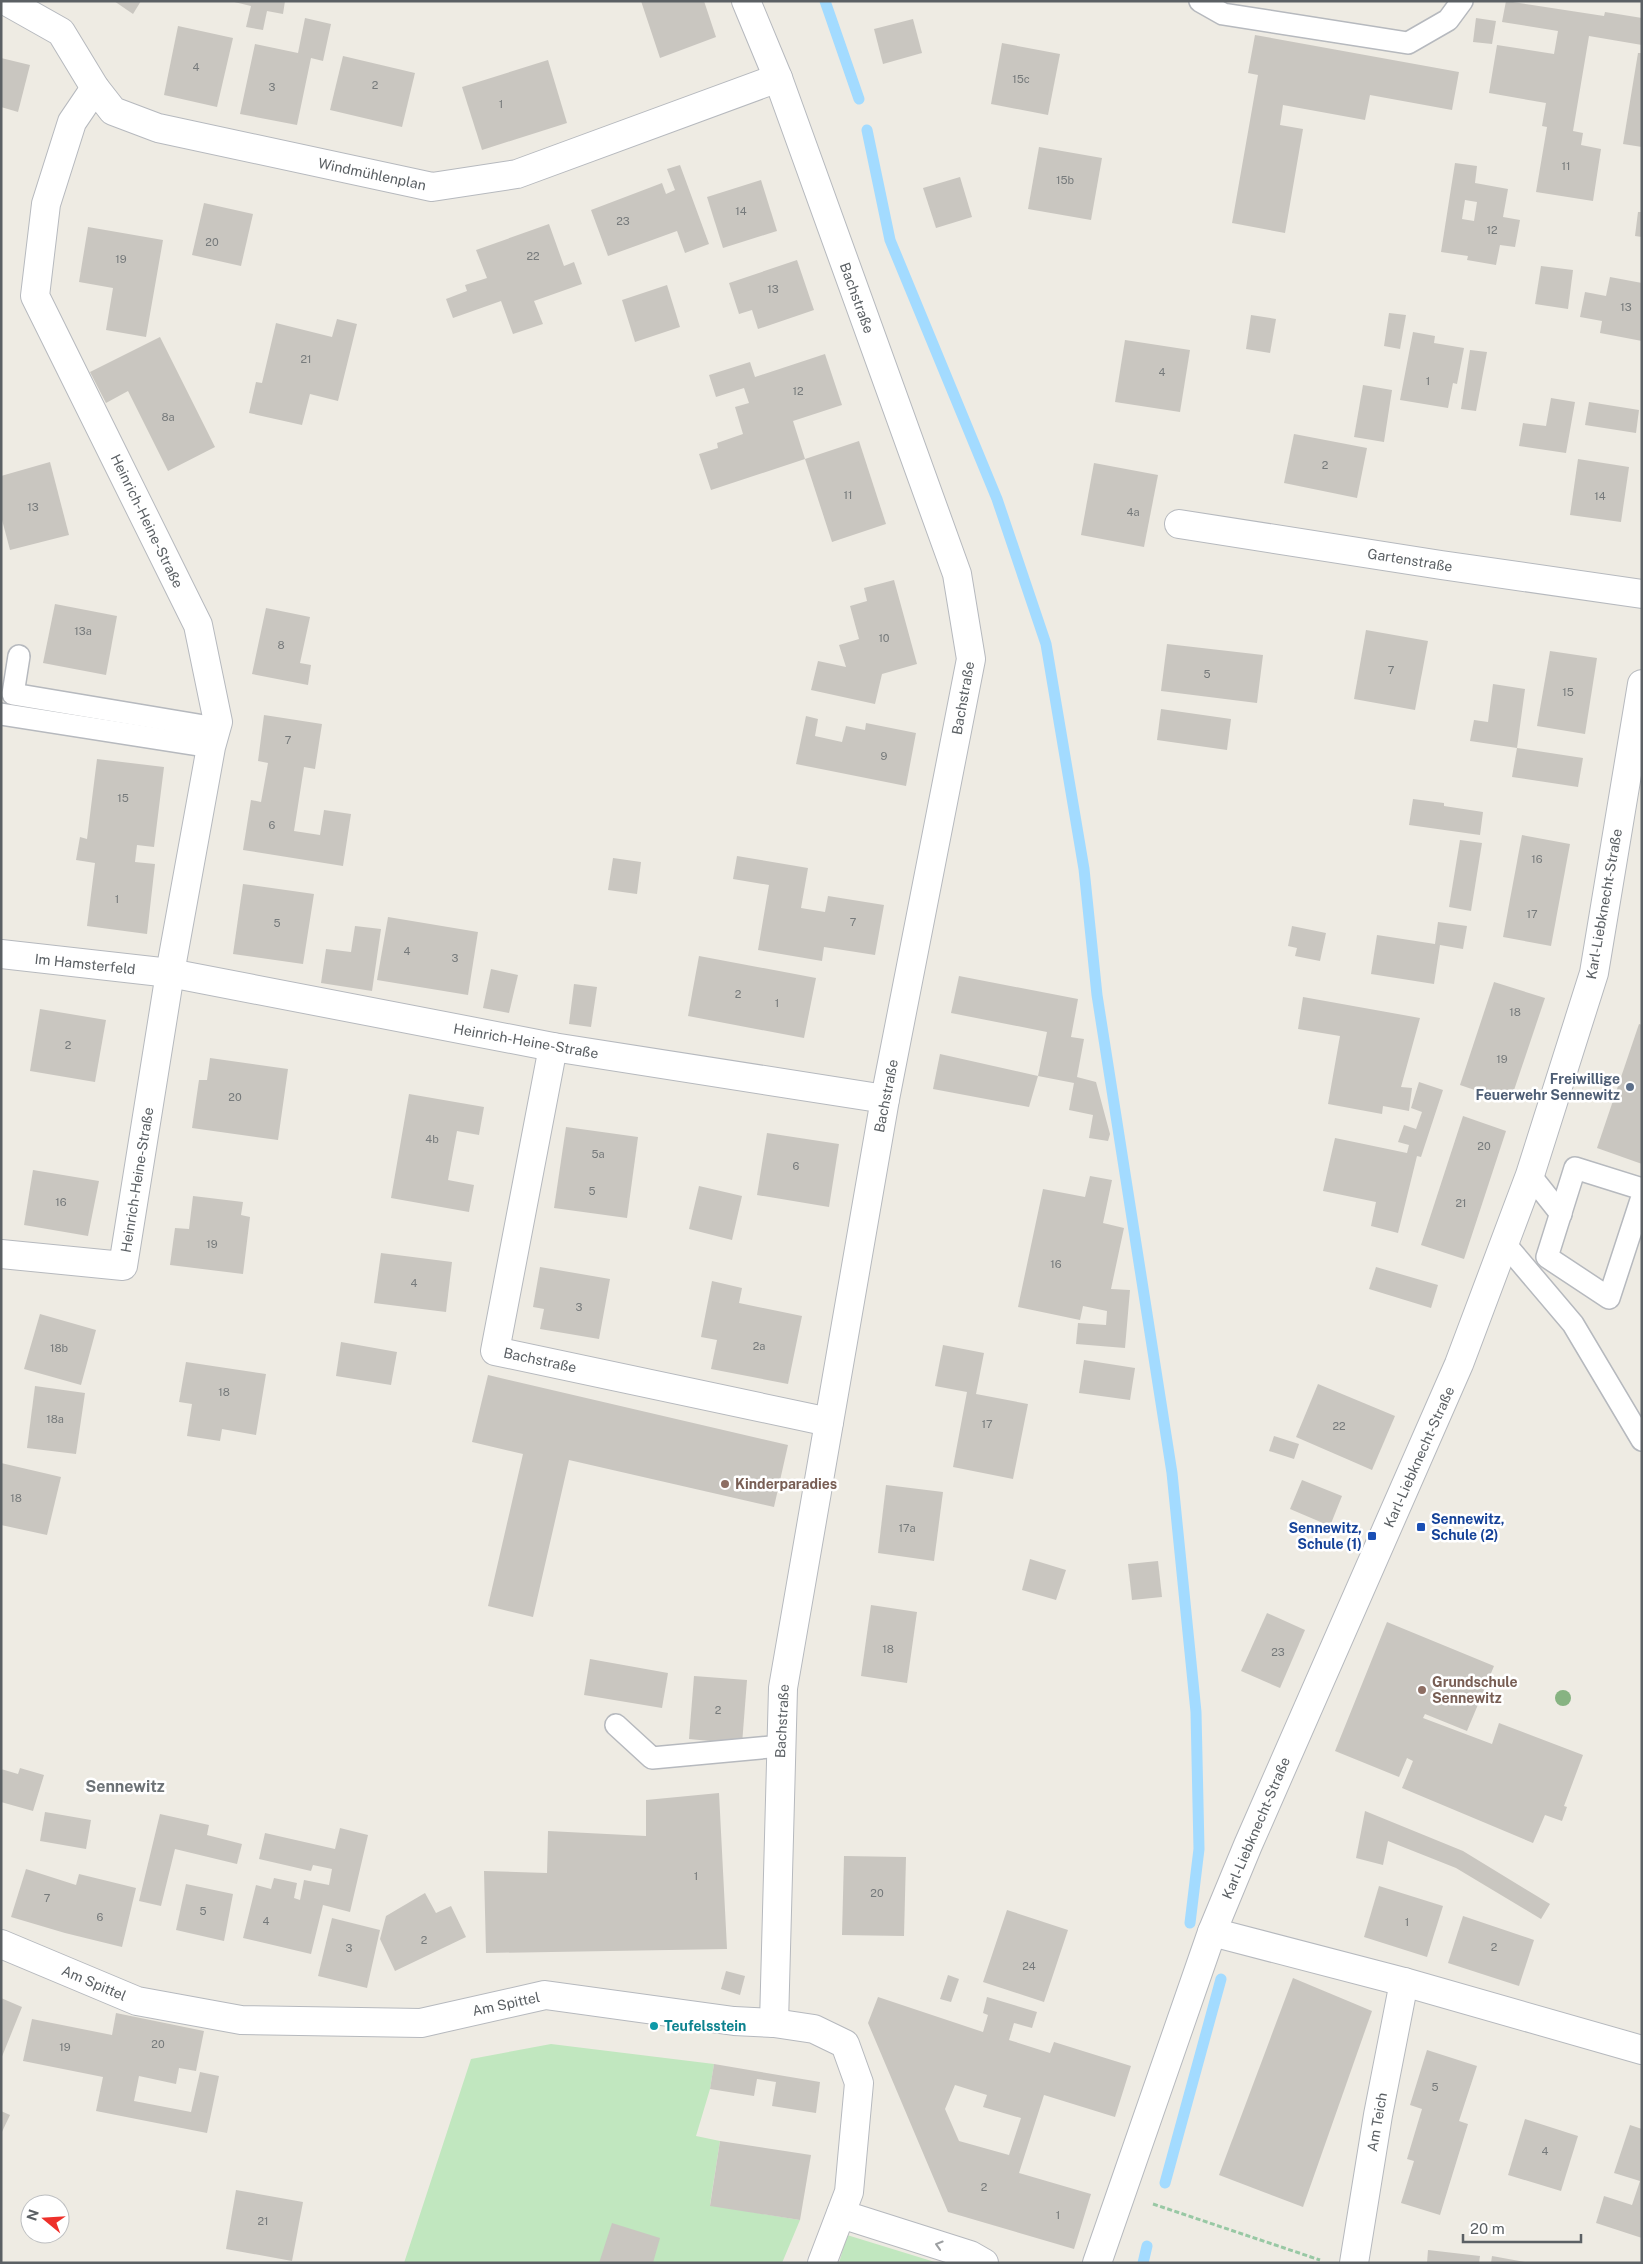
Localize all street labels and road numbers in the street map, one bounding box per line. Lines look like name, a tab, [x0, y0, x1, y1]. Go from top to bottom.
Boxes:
street label: Windmühlenplan	[317, 155, 427, 193]
street label: Bachstraße	[837, 260, 877, 336]
street label: Heinrich-Heine-Straße	[108, 451, 186, 591]
street label: Gartenstraße	[1366, 545, 1454, 575]
street label: Bachstraße	[949, 660, 977, 736]
street label: Karl-Liebknecht-Straße	[1583, 827, 1625, 981]
street label: Im Hamsterfeld	[34, 951, 136, 977]
street label: Heinrich-Heine-Straße	[452, 1020, 600, 1062]
street label: Bachstraße	[871, 1058, 901, 1134]
street label: Heinrich-Heine-Straße	[118, 1106, 156, 1254]
street label: Bachstraße	[502, 1344, 578, 1376]
street label: Karl-Liebknecht-Straße	[1381, 1384, 1457, 1530]
street label: Bachstraße	[772, 1683, 792, 1758]
street label: Karl-Liebknecht-Straße	[1219, 1755, 1293, 1901]
street label: Am Spittel	[59, 1962, 129, 2004]
street label: Am Spittel	[471, 1989, 541, 2019]
street label: Am Teich	[1364, 2091, 1390, 2153]

